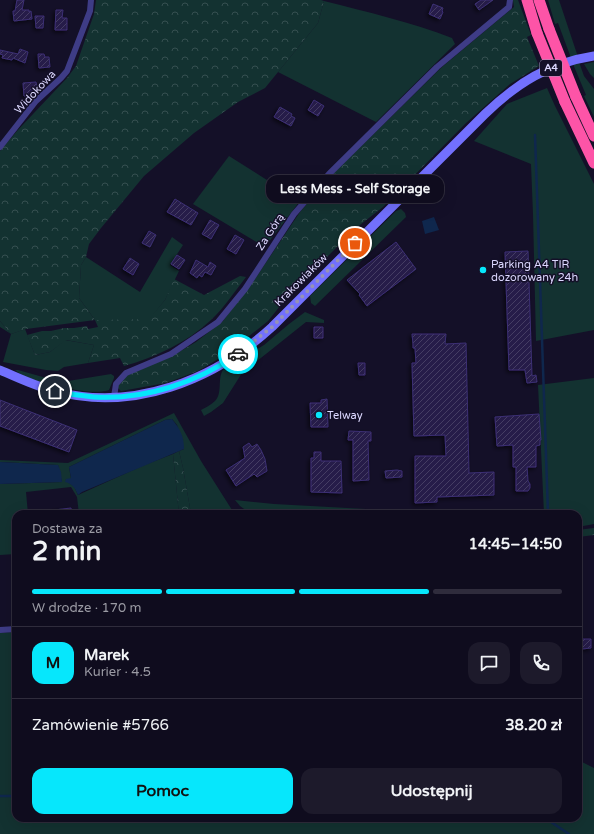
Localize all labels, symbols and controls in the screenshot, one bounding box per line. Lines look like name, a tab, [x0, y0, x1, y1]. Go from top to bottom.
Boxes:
road number: A4	[540, 60, 562, 76]
street label: Widokowa	[12, 68, 58, 116]
callout: Less Mess - Self Storage	[266, 175, 444, 203]
text: Less Mess - Self Storage	[280, 181, 430, 197]
street label: Za Górą	[253, 211, 287, 253]
pin	[338, 226, 372, 260]
icon: bag	[344, 232, 366, 254]
street label: Krakowiaków	[272, 251, 330, 309]
place label: Parking A4 TIR dozorowany 24h	[491, 258, 578, 284]
marker: Parking A4 TIR dozorowany 24h	[478, 265, 488, 275]
courier	[218, 334, 258, 374]
icon: car	[227, 343, 249, 365]
pin	[38, 374, 72, 408]
icon: home	[44, 380, 66, 402]
place label: Telway	[327, 409, 363, 422]
marker: Telway	[314, 410, 324, 420]
text: Dostawa za	[32, 521, 102, 537]
text: 14:45–14:50	[469, 535, 562, 553]
text: 2 min	[32, 536, 101, 567]
text: W drodze · 170 m	[32, 600, 141, 616]
button: chat	[468, 642, 510, 684]
button: phone	[520, 642, 562, 684]
text: Marek	[84, 646, 129, 664]
text: M	[46, 654, 60, 672]
text: Kurier · 4.5	[84, 664, 151, 680]
text: Zamówienie #5766	[32, 716, 169, 734]
text: 38.20 zł	[505, 716, 562, 734]
button: Pomoc	[32, 768, 293, 814]
button: Udostępnij	[301, 768, 562, 814]

